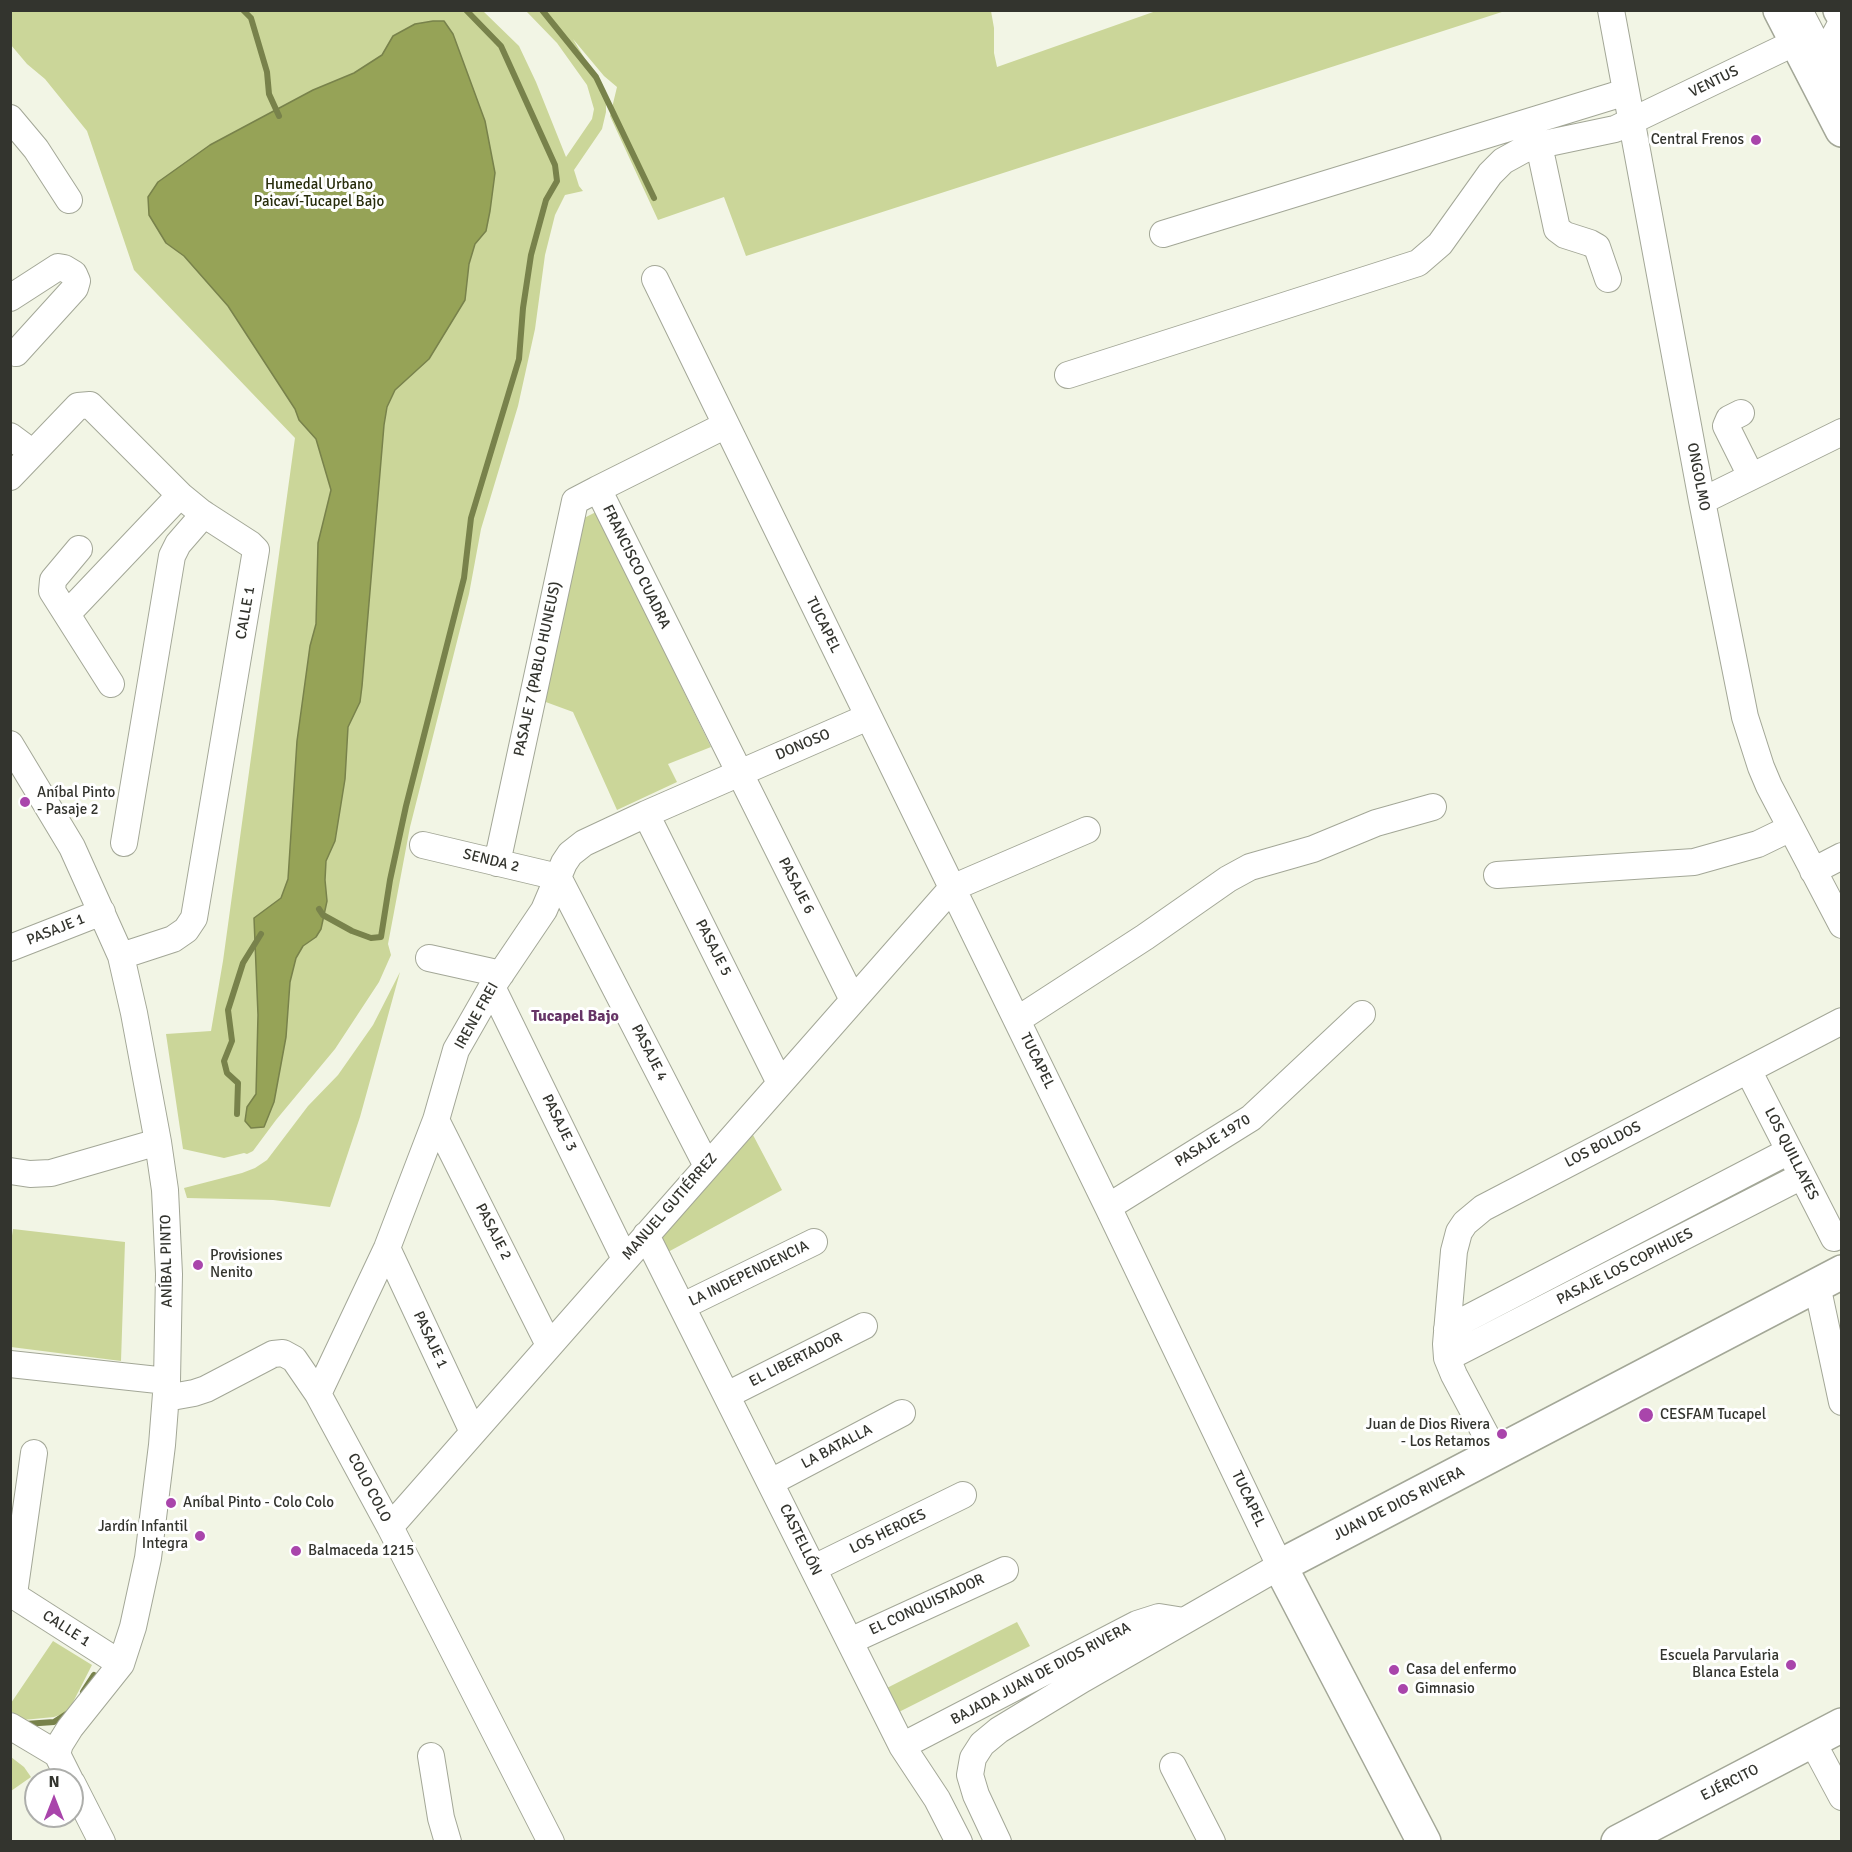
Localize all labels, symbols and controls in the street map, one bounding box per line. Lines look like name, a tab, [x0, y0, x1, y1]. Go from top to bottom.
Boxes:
street label: VENTUS	[1686, 62, 1742, 102]
place label: Central Frenos	[1651, 131, 1744, 149]
marker: Central Frenos	[1749, 133, 1763, 147]
park label: Humedal Urbano Paicaví-Tucapel Bajo	[254, 176, 384, 211]
street label: ONGOLMO	[1683, 441, 1713, 513]
street label: FRANCISCO CUADRA	[598, 502, 674, 632]
street label: PASAJE 7 (PABLO HUNEUS)	[511, 580, 565, 758]
street label: CALLE 1	[232, 585, 260, 641]
street label: TUCAPEL	[802, 594, 844, 656]
street label: DONOSO	[773, 725, 833, 765]
place label: Aníbal Pinto - Pasaje 2	[37, 784, 115, 819]
marker: Aníbal Pinto - Pasaje 2	[18, 795, 32, 809]
street label: SENDA 2	[461, 845, 521, 877]
street label: PASAJE 6	[774, 855, 818, 917]
street label: PASAJE 1	[24, 910, 88, 950]
street label: PASAJE 5	[691, 917, 735, 979]
street label: IRENE FREI	[451, 979, 503, 1053]
district label: Tucapel Bajo	[531, 1007, 619, 1027]
street label: PASAJE 4	[627, 1022, 671, 1084]
street label: TUCAPEL	[1016, 1030, 1058, 1092]
street label: PASAJE 3	[537, 1092, 581, 1154]
street label: LOS QUILLAYES	[1760, 1105, 1822, 1203]
street label: PASAJE 1970	[1172, 1111, 1254, 1171]
street label: LOS BOLDOS	[1562, 1118, 1644, 1172]
street label: MANUEL GUTIÉRREZ	[619, 1150, 721, 1264]
street label: PASAJE 2	[471, 1201, 515, 1263]
street label: ANÍBAL PINTO	[157, 1214, 177, 1308]
street label: PASAJE LOS COPIHUES	[1554, 1225, 1696, 1309]
street label: LA INDEPENDENCIA	[686, 1237, 812, 1311]
place label: Provisiones Nenito	[210, 1247, 283, 1282]
marker: Provisiones Nenito	[191, 1258, 205, 1272]
street label: PASAJE 1	[409, 1308, 451, 1372]
street label: EL LIBERTADOR	[746, 1329, 846, 1391]
marker: CESFAM Tucapel	[1637, 1406, 1655, 1424]
place label: CESFAM Tucapel	[1660, 1406, 1766, 1424]
place label: Juan de Dios Rivera - Los Retamos	[1366, 1416, 1490, 1451]
street label: LA BATALLA	[798, 1421, 876, 1473]
marker: Juan de Dios Rivera - Los Retamos	[1495, 1427, 1509, 1441]
street label: COLO COLO	[343, 1450, 395, 1526]
street label: JUAN DE DIOS RIVERA	[1330, 1463, 1468, 1545]
street label: TUCAPEL	[1227, 1468, 1269, 1530]
place label: Aníbal Pinto - Colo Colo	[183, 1494, 334, 1512]
marker: Aníbal Pinto - Colo Colo	[164, 1496, 178, 1510]
street label: CASTELLÓN	[775, 1501, 825, 1579]
street label: LOS HEROES	[847, 1506, 929, 1558]
place label: Jardín Infantil Integra	[98, 1518, 188, 1553]
marker: Jardín Infantil Integra	[193, 1529, 207, 1543]
place label: Balmaceda 1215	[308, 1542, 414, 1560]
marker: Balmaceda 1215	[289, 1544, 303, 1558]
street label: EL CONQUISTADOR	[867, 1570, 987, 1640]
street label: CALLE 1	[39, 1607, 93, 1651]
street label: BAJADA JUAN DE DIOS RIVERA	[948, 1619, 1134, 1729]
place label: Escuela Parvularia Blanca Estela	[1660, 1647, 1779, 1682]
marker: Escuela Parvularia Blanca Estela	[1784, 1658, 1798, 1672]
place label: Casa del enfermo	[1406, 1661, 1517, 1679]
marker: Casa del enfermo	[1387, 1663, 1401, 1677]
place label: Gimnasio	[1415, 1680, 1475, 1698]
marker: Gimnasio	[1396, 1682, 1410, 1696]
street label: EJÉRCITO	[1698, 1761, 1762, 1805]
north arrow	[24, 1768, 84, 1828]
text: N	[48, 1772, 60, 1792]

